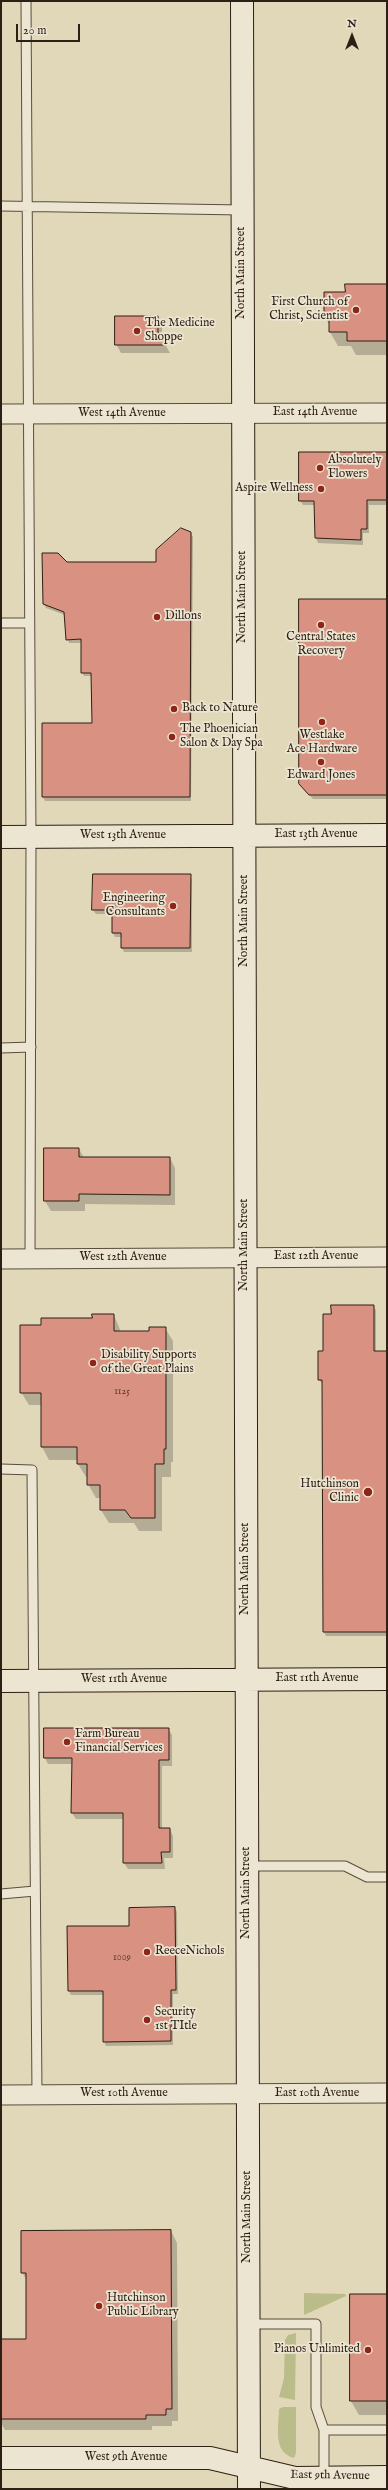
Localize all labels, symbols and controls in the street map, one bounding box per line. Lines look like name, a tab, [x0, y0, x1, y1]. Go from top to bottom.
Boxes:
scale bar	[18, 16, 82, 42]
north arrow	[332, 16, 372, 56]
text: N	[347, 17, 357, 31]
text: 20 m	[23, 23, 46, 38]
street label: North Main Street	[235, 227, 249, 319]
place label: First Church of Christ, Scientist	[269, 296, 348, 324]
marker: First Church of Christ, Scientist	[351, 305, 361, 315]
place label: The Medicine Shoppe	[145, 317, 215, 345]
marker: The Medicine Shoppe	[132, 326, 142, 336]
street label: East 14th Avenue	[273, 406, 357, 420]
street label: West 14th Avenue	[78, 407, 166, 421]
place label: Absolutely Flowers	[328, 454, 381, 482]
marker: Absolutely Flowers	[315, 463, 325, 473]
place label: Aspire Wellness	[235, 482, 313, 496]
marker: Aspire Wellness	[316, 484, 326, 494]
street label: North Main Street	[236, 551, 250, 643]
place label: Dillons	[165, 610, 201, 624]
marker: Dillons	[152, 612, 162, 622]
marker: Central States Recovery	[316, 620, 326, 630]
place label: Central States Recovery	[286, 631, 356, 659]
place label: Back to Nature	[182, 702, 258, 716]
marker: Back to Nature	[169, 704, 179, 714]
marker: Westlake Ace Hardware	[317, 717, 327, 727]
place label: The Phoenician Salon & Day Spa	[180, 723, 263, 751]
place label: Westlake Ace Hardware	[287, 729, 357, 757]
marker: The Phoenician Salon & Day Spa	[167, 732, 177, 742]
marker: Edward Jones	[316, 757, 326, 767]
place label: Edward Jones	[287, 769, 355, 783]
street label: East 13th Avenue	[274, 828, 358, 842]
street label: West 13th Avenue	[80, 829, 166, 843]
street label: North Main Street	[238, 875, 252, 967]
place label: Engineering Consultants	[103, 892, 165, 920]
marker: Engineering Consultants	[168, 901, 178, 911]
street label: North Main Street	[238, 1199, 252, 1291]
street label: East 12th Avenue	[274, 1250, 358, 1264]
street label: West 12th Avenue	[79, 1251, 167, 1265]
place label: Disability Supports of the Great Plains	[101, 1349, 196, 1377]
marker: Disability Supports of the Great Plains	[88, 1358, 98, 1368]
house number: 1125	[114, 1386, 130, 1398]
place label: Hutchinson Clinic	[300, 1478, 359, 1506]
marker: Hutchinson Clinic	[362, 1486, 374, 1498]
street label: North Main Street	[239, 1523, 253, 1615]
street label: East 11th Avenue	[275, 1672, 359, 1686]
street label: West 11th Avenue	[81, 1673, 167, 1687]
place label: Farm Bureau Financial Services	[75, 1728, 163, 1756]
marker: Farm Bureau Financial Services	[62, 1737, 72, 1747]
street label: North Main Street	[240, 1847, 254, 1939]
place label: ReeceNichols	[155, 1945, 224, 1959]
marker: ReeceNichols	[142, 1947, 152, 1957]
house number: 1009	[113, 1952, 131, 1964]
place label: Security 1st TItle	[155, 2006, 197, 2034]
marker: Security 1st TItle	[142, 2015, 152, 2025]
street label: West 10th Avenue	[80, 2087, 168, 2101]
street label: East 10th Avenue	[275, 2087, 359, 2101]
street label: North Main Street	[241, 2171, 255, 2263]
place label: Hutchinson Public Library	[107, 2292, 179, 2320]
marker: Hutchinson Public Library	[94, 2301, 104, 2311]
place label: Pianos Unlimited	[274, 2343, 360, 2357]
marker: Pianos Unlimited	[363, 2345, 373, 2355]
street label: West 9th Avenue	[85, 2451, 167, 2465]
street label: East 9th Avenue	[290, 2468, 370, 2484]

